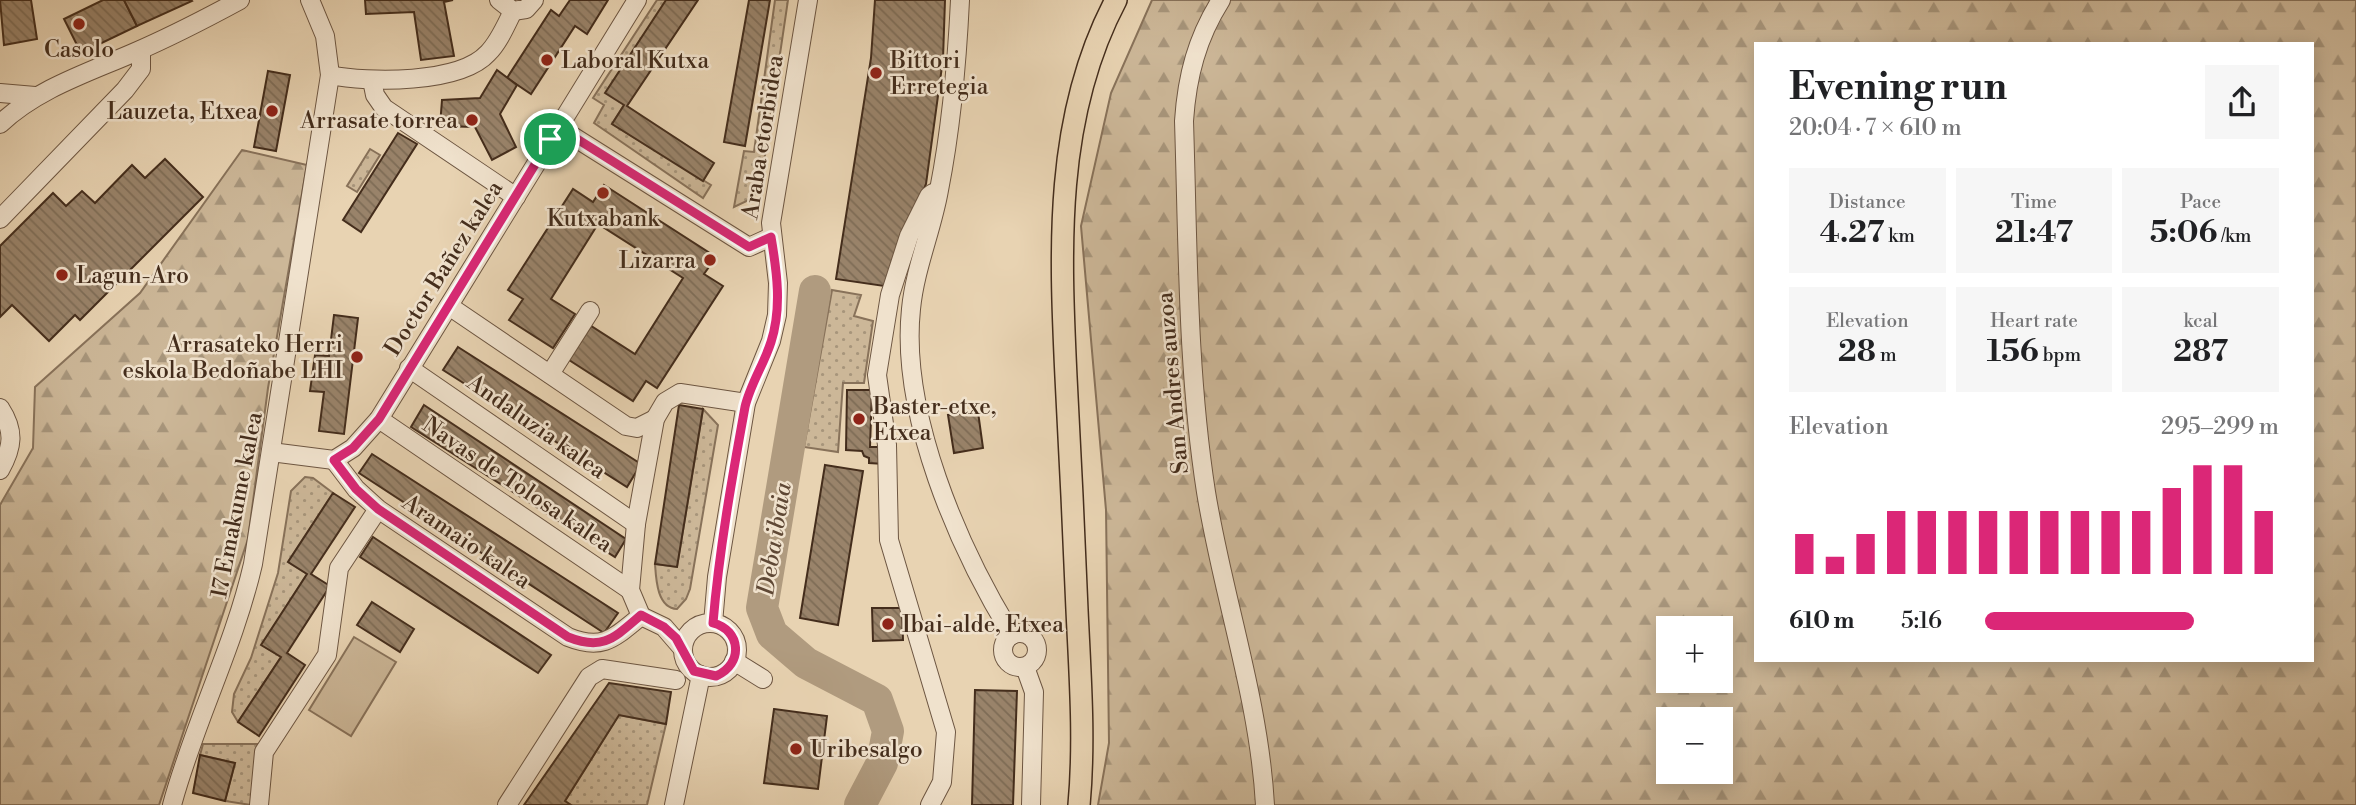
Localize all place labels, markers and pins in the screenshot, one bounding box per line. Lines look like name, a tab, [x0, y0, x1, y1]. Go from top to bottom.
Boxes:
marker: Casolo	[71, 16, 87, 32]
place label: Casolo	[44, 36, 114, 64]
place label: Laboral Kutxa	[561, 47, 709, 75]
place label: Bittori Erretegia	[889, 47, 989, 101]
marker: Laboral Kutxa	[539, 52, 555, 68]
marker: Bittori Erretegia	[868, 65, 884, 81]
place label: Lauzeta, Etxea	[107, 98, 258, 126]
marker: Lauzeta, Etxea	[264, 103, 280, 119]
place label: Arrasate torrea	[299, 107, 458, 135]
pin	[520, 109, 580, 169]
marker: Arrasate torrea	[464, 112, 480, 128]
marker: Kutxabank	[595, 185, 611, 201]
place label: Kutxabank	[547, 205, 660, 233]
place label: Lizarra	[619, 247, 696, 275]
marker: Lizarra	[702, 252, 718, 268]
place label: Lagun-Aro	[76, 262, 189, 290]
marker: Lagun-Aro	[54, 267, 70, 283]
place label: Arrasateko Herri eskola Bedoñabe LHI	[123, 331, 343, 385]
marker: Arrasateko Herri eskola Bedoñabe LHI	[349, 349, 365, 365]
place label: Baster-etxe, Etxea	[872, 393, 996, 447]
marker: Baster-etxe, Etxea	[851, 411, 867, 427]
place label: Ibai-alde, Etxea	[902, 611, 1064, 639]
marker: Ibai-alde, Etxea	[880, 616, 896, 632]
place label: Uribesalgo	[810, 736, 923, 764]
marker: Uribesalgo	[788, 741, 804, 757]

